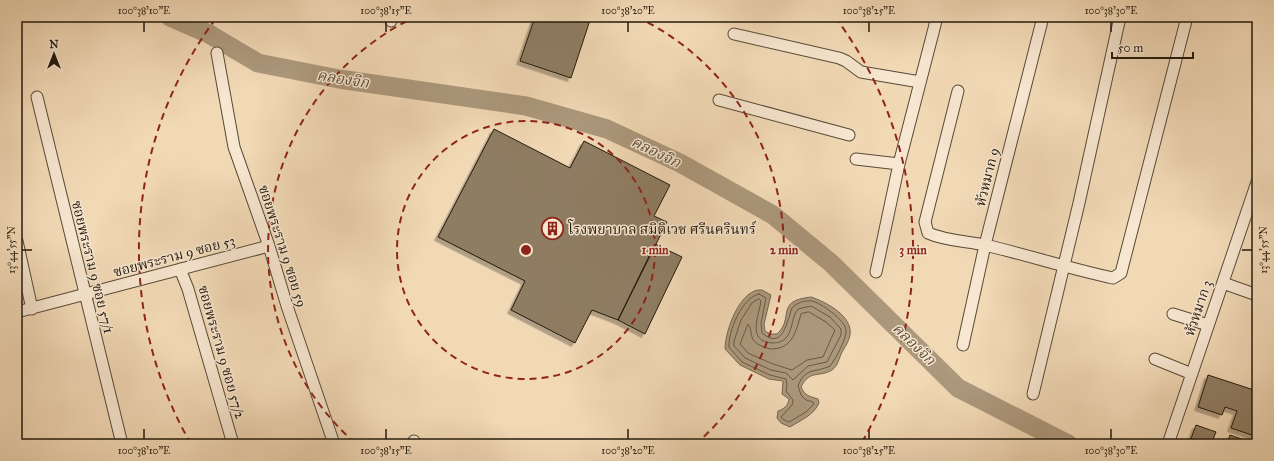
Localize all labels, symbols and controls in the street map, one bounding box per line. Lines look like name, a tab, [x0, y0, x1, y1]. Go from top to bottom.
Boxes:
text: 100°38'10"E	[118, 5, 170, 17]
text: 100°38'15"E	[360, 5, 412, 17]
text: 100°38'20"E	[601, 5, 655, 17]
text: 100°38'25"E	[843, 5, 895, 17]
text: 100°38'30"E	[1085, 5, 1137, 17]
north arrow	[34, 34, 74, 74]
scale bar	[1112, 34, 1193, 60]
text: N	[49, 38, 59, 51]
text: 50 m	[1118, 41, 1143, 55]
water label: คลองจิก	[316, 66, 371, 92]
water label: คลองจิก	[628, 132, 684, 172]
street label: หัวหมาก 9	[972, 146, 1003, 208]
street label: ซอยพระราม 9 ซอย 59	[255, 183, 310, 309]
street label: ซอยพระราม 9 ซอย 57/1	[68, 199, 117, 336]
building icon: โรงพยาบาล สมิติเวช ศรีนครินทร์	[539, 216, 565, 242]
place label: โรงพยาบาล สมิติเวช ศรีนครินทร์	[567, 219, 757, 238]
text: 13°44'55"N	[6, 226, 18, 274]
text: 13°44'55"N	[1258, 226, 1270, 274]
street label: ซอยพระราม 9 ซอย 53	[111, 232, 237, 281]
centre of rings	[519, 243, 533, 257]
text: 1 min	[641, 243, 669, 257]
text: 2 min	[770, 243, 799, 257]
text: 3 min	[899, 243, 927, 258]
street label: หัวหมาก 3	[1181, 278, 1216, 338]
street label: ซอยพระราม 9 ซอย 57/2	[194, 284, 249, 421]
water label: คลองจิก	[889, 319, 940, 369]
text: 100°38'10"E	[118, 445, 170, 457]
text: 100°38'15"E	[360, 445, 412, 457]
text: 100°38'20"E	[601, 445, 655, 457]
text: 100°38'25"E	[843, 445, 895, 457]
text: 100°38'30"E	[1085, 445, 1137, 457]

